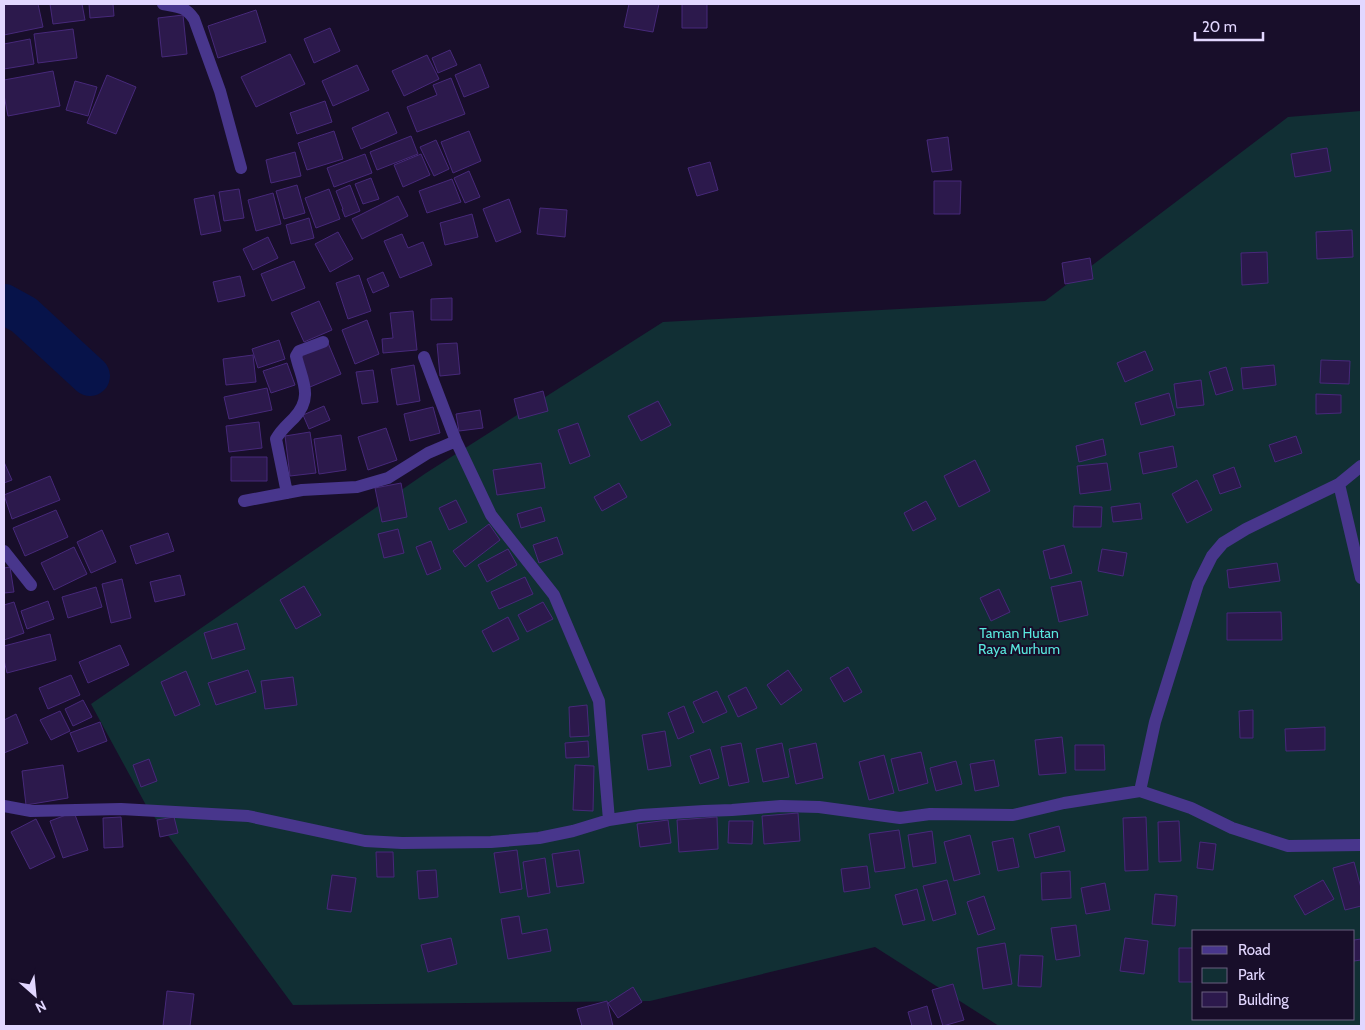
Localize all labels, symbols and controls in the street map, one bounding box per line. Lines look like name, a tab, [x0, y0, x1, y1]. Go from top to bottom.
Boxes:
scale bar	[1195, 10, 1262, 42]
text: 20 m	[1202, 18, 1237, 36]
park label: Taman Hutan Raya Murhum	[978, 624, 1060, 658]
legend	[1192, 930, 1355, 1020]
text: Road	[1238, 941, 1271, 959]
text: Park	[1238, 966, 1265, 984]
north arrow	[10, 970, 60, 1020]
text: Building	[1238, 991, 1289, 1009]
text: N	[32, 996, 49, 1017]

